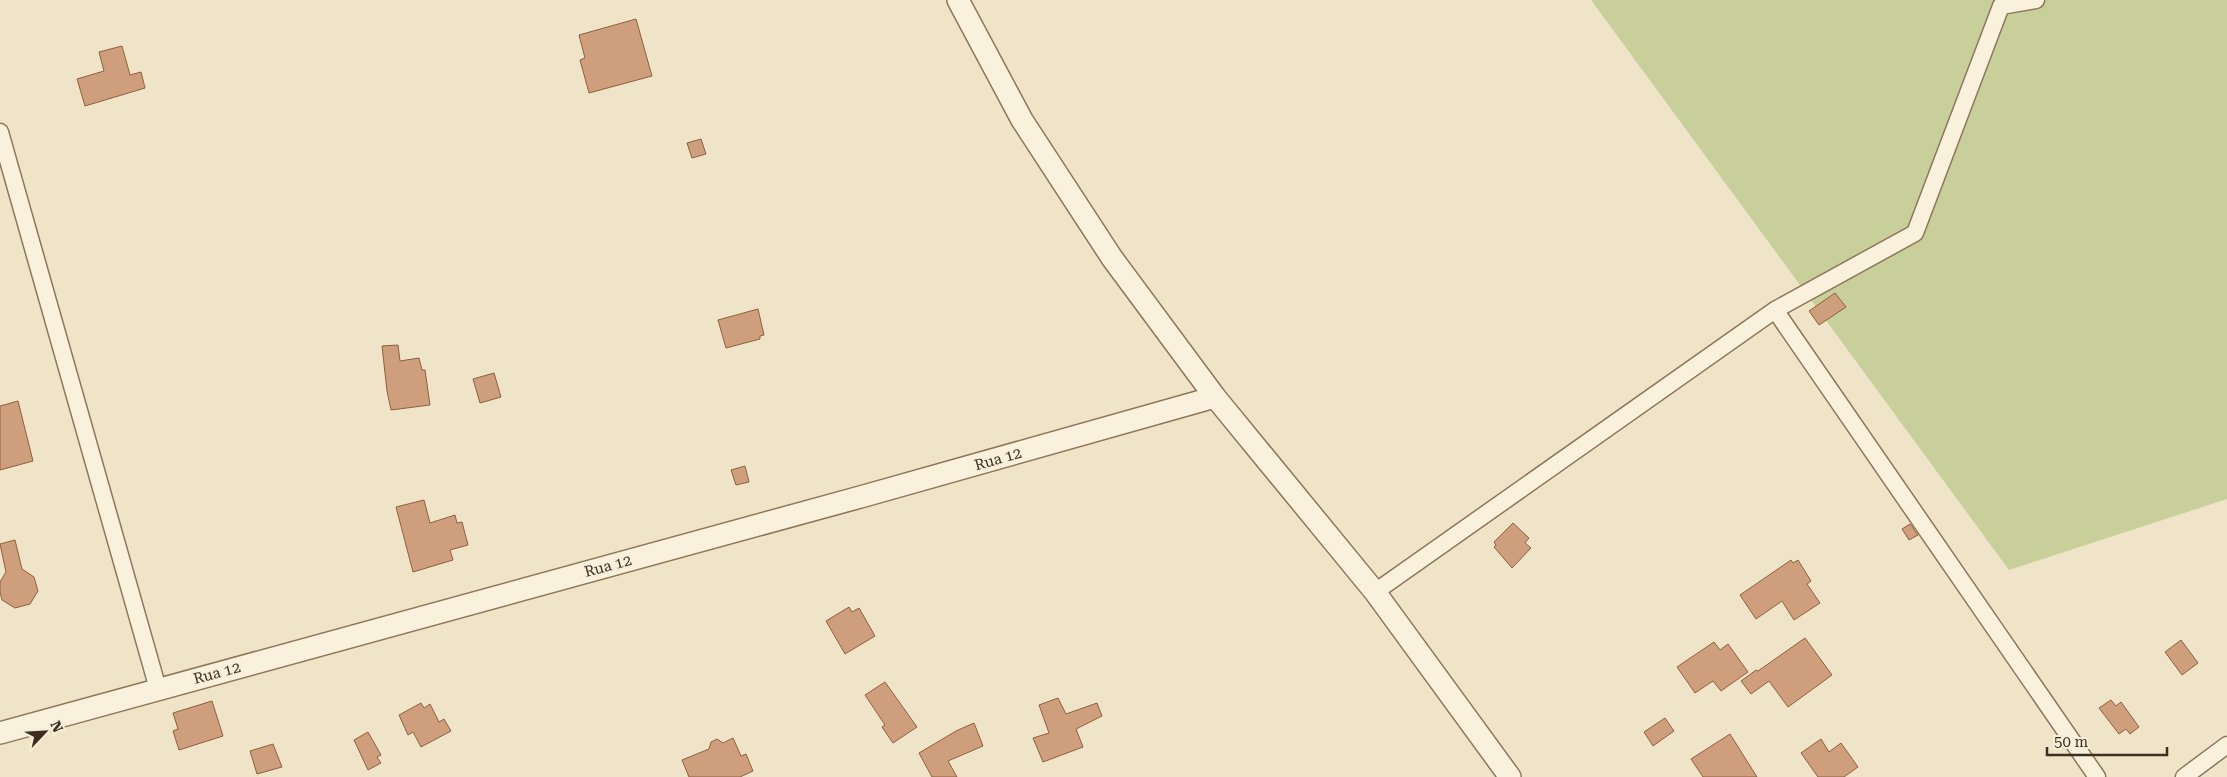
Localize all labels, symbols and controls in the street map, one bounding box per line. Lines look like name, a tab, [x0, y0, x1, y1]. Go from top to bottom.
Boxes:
street label: Rua 12	[972, 444, 1024, 474]
street label: Rua 12	[582, 551, 634, 581]
street label: Rua 12	[191, 658, 243, 688]
north arrow	[20, 707, 70, 757]
text: N	[47, 718, 66, 735]
scale bar	[2047, 724, 2167, 756]
text: 50 m	[2054, 733, 2089, 751]

